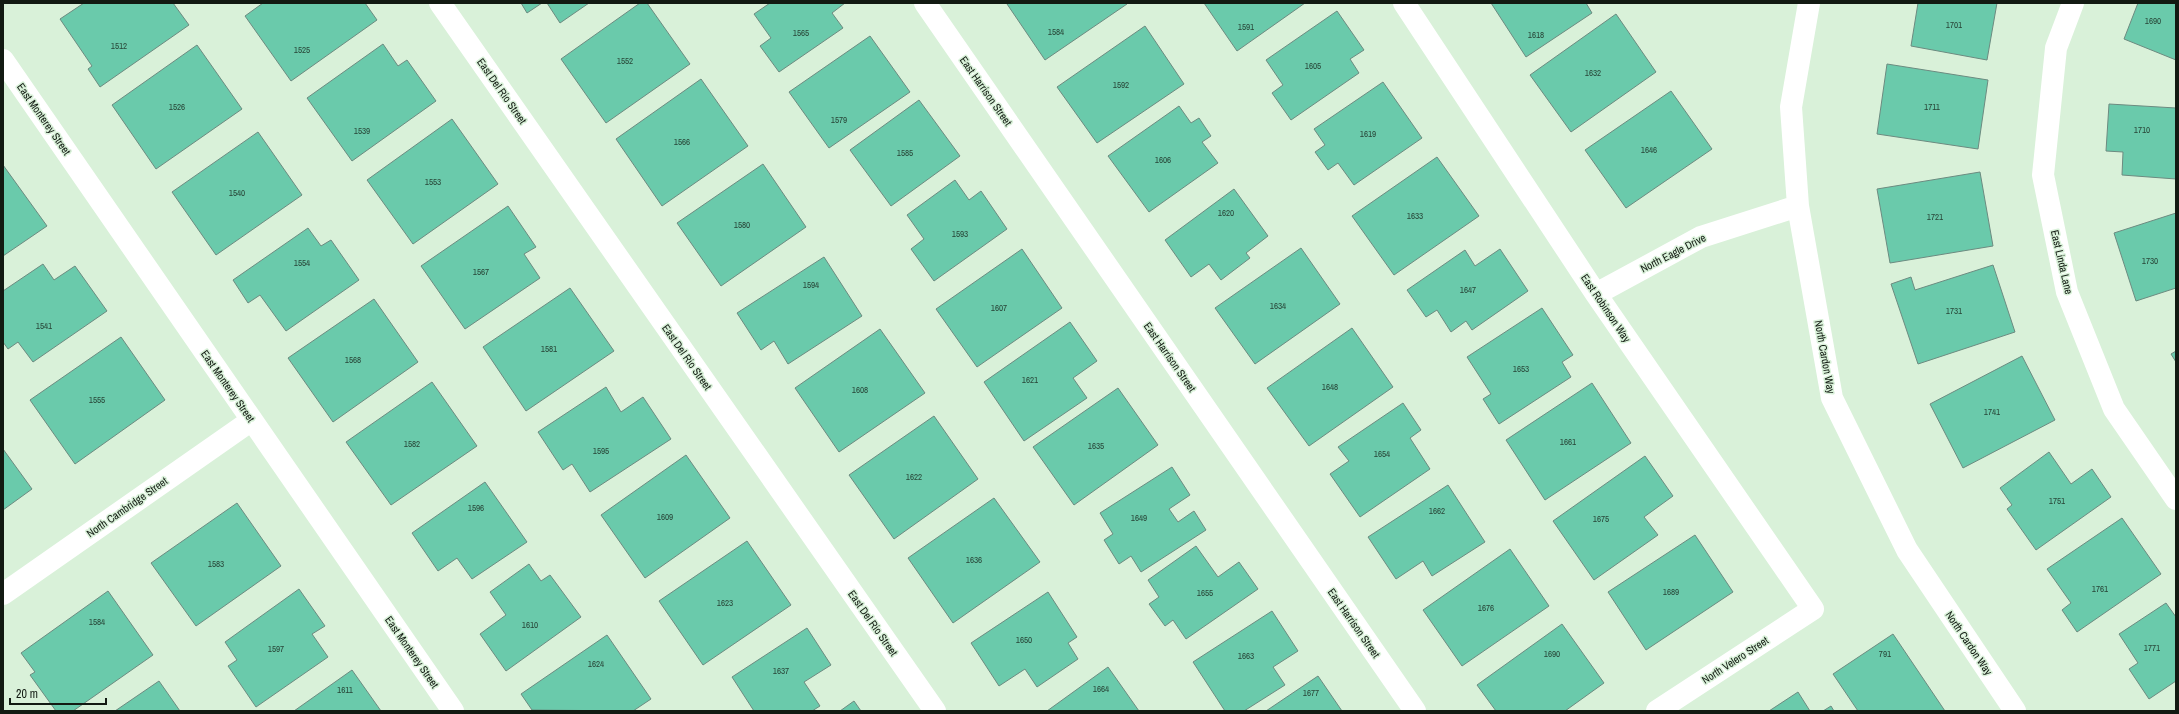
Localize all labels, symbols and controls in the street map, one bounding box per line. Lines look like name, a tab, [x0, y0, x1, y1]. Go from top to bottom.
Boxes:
house number: 1690	[2145, 15, 2161, 27]
house number: 1701	[1946, 19, 1962, 31]
house number: 1591	[1238, 21, 1254, 33]
house number: 1584	[1048, 26, 1064, 38]
house number: 1565	[793, 27, 809, 39]
house number: 1618	[1528, 29, 1544, 41]
house number: 1512	[111, 40, 127, 52]
house number: 1525	[294, 44, 310, 56]
street label: East Harrison Street	[957, 54, 1015, 129]
street label: East Del Rio Street	[474, 55, 530, 127]
house number: 1552	[617, 55, 633, 67]
house number: 1605	[1305, 60, 1321, 72]
house number: 1632	[1585, 67, 1601, 79]
house number: 1592	[1113, 79, 1129, 91]
street label: East Monterey Street	[14, 80, 74, 158]
house number: 1526	[169, 101, 185, 113]
house number: 1711	[1924, 101, 1940, 113]
house number: 1579	[831, 114, 847, 126]
house number: 1710	[2134, 124, 2150, 136]
house number: 1539	[354, 125, 370, 137]
house number: 1619	[1360, 128, 1376, 140]
house number: 1566	[674, 136, 690, 148]
house number: 1646	[1641, 144, 1657, 156]
house number: 1585	[897, 147, 913, 159]
house number: 1606	[1155, 154, 1171, 166]
house number: 1553	[425, 176, 441, 188]
house number: 1540	[229, 187, 245, 199]
house number: 1620	[1218, 207, 1234, 219]
house number: 1633	[1407, 210, 1423, 222]
house number: 1721	[1927, 211, 1943, 223]
house number: 1580	[734, 219, 750, 231]
house number: 1593	[952, 228, 968, 240]
street label: East Linda Lane	[2048, 228, 2076, 296]
street label: North Eagle Drive	[1638, 230, 1708, 276]
house number: 1730	[2142, 255, 2158, 267]
house number: 1554	[294, 257, 310, 269]
house number: 1567	[473, 266, 489, 278]
street label: East Robinson Way	[1578, 271, 1634, 345]
house number: 1594	[803, 279, 819, 291]
house number: 1647	[1460, 284, 1476, 296]
house number: 1634	[1270, 300, 1286, 312]
house number: 1607	[991, 302, 1007, 314]
house number: 1731	[1946, 305, 1962, 317]
street label: North Cardon Way	[1812, 319, 1838, 395]
house number: 1541	[36, 320, 52, 332]
street label: East Harrison Street	[1141, 320, 1199, 395]
street label: East Del Rio Street	[659, 321, 715, 393]
house number: 1581	[541, 343, 557, 355]
street label: East Monterey Street	[198, 347, 258, 425]
house number: 1568	[345, 354, 361, 366]
house number: 1653	[1513, 363, 1529, 375]
house number: 1621	[1022, 374, 1038, 386]
house number: 1648	[1322, 381, 1338, 393]
house number: 1608	[852, 384, 868, 396]
house number: 1555	[89, 394, 105, 406]
house number: 1741	[1984, 406, 2000, 418]
house number: 1661	[1560, 436, 1576, 448]
house number: 1582	[404, 438, 420, 450]
house number: 1635	[1088, 440, 1104, 452]
house number: 1595	[593, 445, 609, 457]
house number: 1654	[1374, 448, 1390, 460]
house number: 1622	[906, 471, 922, 483]
street label: North Cambridge Street	[84, 474, 171, 540]
house number: 1751	[2049, 495, 2065, 507]
house number: 1596	[468, 502, 484, 514]
house number: 1662	[1429, 505, 1445, 517]
house number: 1609	[657, 511, 673, 523]
house number: 1649	[1131, 512, 1147, 524]
house number: 1675	[1593, 513, 1609, 525]
house number: 1636	[966, 554, 982, 566]
house number: 1583	[208, 558, 224, 570]
house number: 1761	[2092, 583, 2108, 595]
street label: East Harrison Street	[1325, 586, 1383, 661]
house number: 1689	[1663, 586, 1679, 598]
street label: East Del Rio Street	[845, 587, 901, 659]
house number: 1655	[1197, 587, 1213, 599]
house number: 1623	[717, 597, 733, 609]
house number: 1676	[1478, 602, 1494, 614]
street label: North Cardon Way	[1942, 608, 1996, 678]
street label: East Monterey Street	[382, 613, 442, 691]
house number: 1584	[89, 616, 105, 628]
house number: 1610	[522, 619, 538, 631]
street label: North Velero Street	[1699, 633, 1771, 687]
house number: 1650	[1016, 634, 1032, 646]
house number: 1771	[2144, 642, 2160, 654]
house number: 1597	[268, 643, 284, 655]
house number: 1690	[1544, 648, 1560, 660]
house number: 791	[1879, 648, 1891, 660]
house number: 1663	[1238, 650, 1254, 662]
house number: 1624	[588, 658, 604, 670]
house number: 1637	[773, 665, 789, 677]
scale bar	[10, 680, 106, 706]
house number: 1664	[1093, 683, 1109, 695]
house number: 1611	[337, 684, 353, 696]
text: 20 m	[16, 686, 38, 702]
house number: 1677	[1303, 687, 1319, 699]

